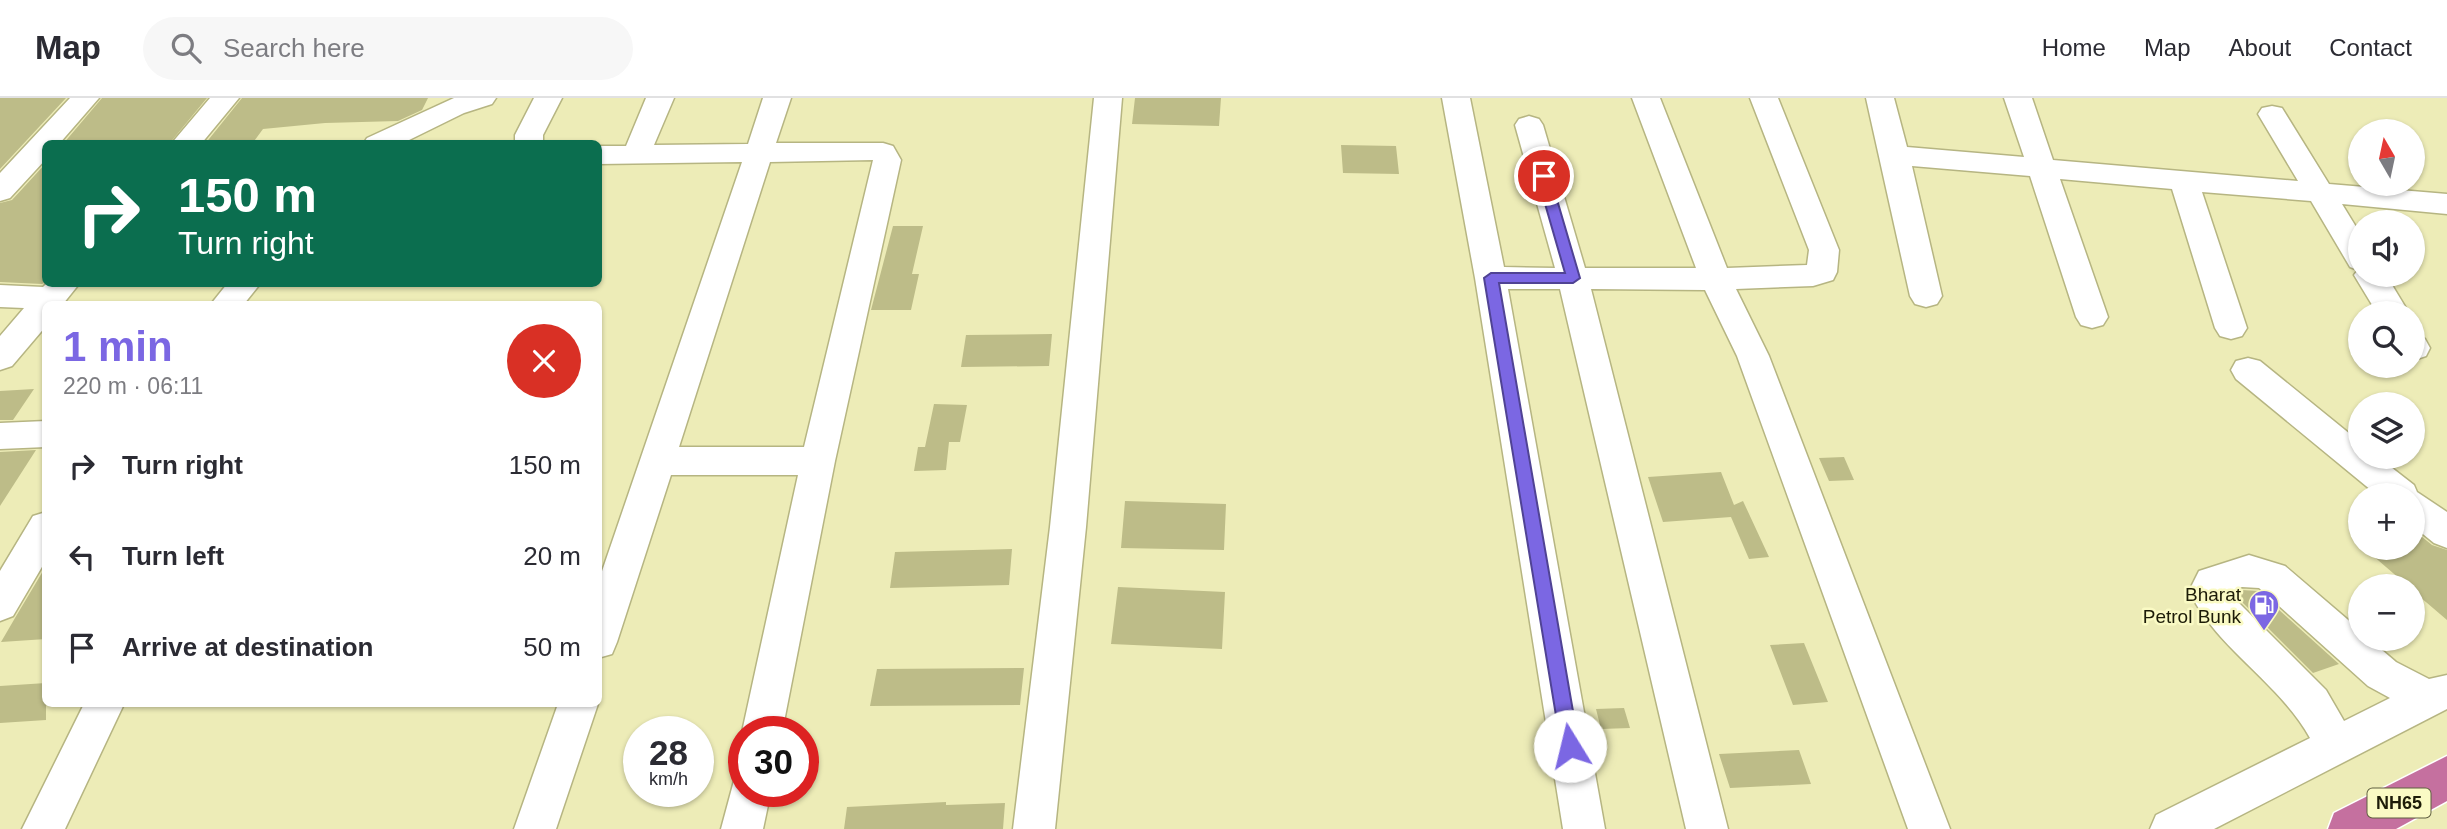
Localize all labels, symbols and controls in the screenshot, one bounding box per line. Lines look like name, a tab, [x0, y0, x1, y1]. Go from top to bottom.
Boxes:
search box	[143, 17, 633, 80]
text: Map	[35, 29, 101, 66]
icon: search	[167, 29, 205, 67]
text: Search here	[223, 33, 365, 63]
text: Home	[2042, 34, 2106, 61]
text: Map	[2144, 34, 2191, 61]
text: About	[2229, 34, 2291, 61]
text: Contact	[2329, 34, 2412, 61]
north arrow	[2348, 119, 2426, 196]
map controls	[2348, 119, 2425, 651]
pin	[1514, 146, 1574, 206]
icon: arrive	[1525, 157, 1563, 195]
icon: right	[63, 168, 154, 259]
text: 150 m	[178, 168, 317, 222]
button: sound	[2348, 210, 2425, 287]
text: Turn right	[178, 225, 314, 261]
button: search	[2348, 301, 2425, 378]
text: 1 min	[63, 323, 173, 370]
button: close	[507, 324, 581, 398]
text: 220 m · 06:11	[63, 373, 203, 399]
button: layers	[2348, 392, 2425, 469]
icon: right	[63, 447, 101, 485]
text: Turn right	[122, 450, 243, 480]
text: 150 m	[509, 450, 581, 480]
button: +	[2348, 483, 2425, 560]
icon: left	[63, 538, 101, 576]
text: Turn left	[122, 541, 224, 571]
text: 20 m	[523, 541, 581, 571]
button: −	[2348, 574, 2425, 651]
place label: Bharat Petrol Bunk	[2143, 584, 2242, 627]
fuel station icon: Bharat Petrol Bunk	[2247, 588, 2281, 632]
icon: arrive	[63, 629, 101, 667]
text: Arrive at destination	[122, 632, 373, 662]
text: 50 m	[523, 632, 581, 662]
position arrow	[1533, 709, 1607, 783]
speed limit sign: 30	[728, 716, 819, 807]
text: 28	[649, 733, 688, 772]
text: km/h	[649, 769, 688, 789]
road number: NH65	[2368, 788, 2430, 818]

